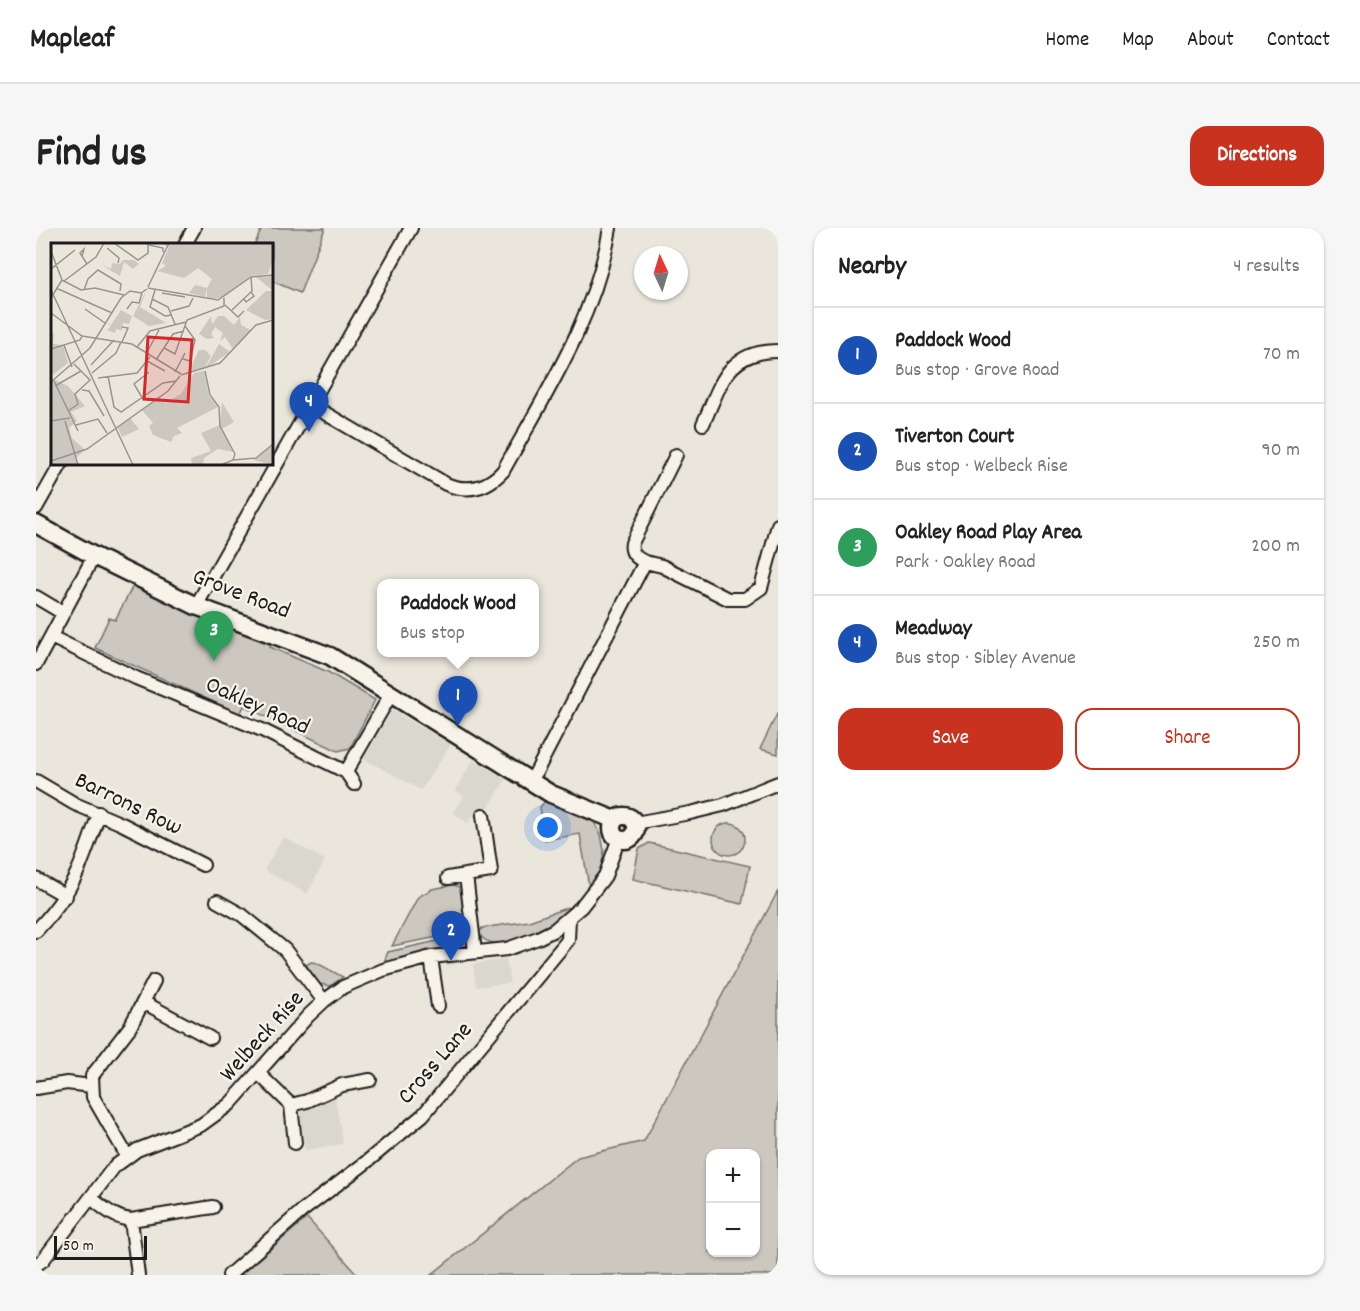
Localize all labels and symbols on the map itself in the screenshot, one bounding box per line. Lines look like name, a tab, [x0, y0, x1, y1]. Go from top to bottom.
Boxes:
inset map	[51, 243, 273, 465]
north arrow	[634, 246, 688, 300]
pin: 4	[290, 382, 328, 432]
street label: Grove Road	[187, 561, 295, 629]
pin: 3	[194, 612, 234, 661]
street label: Oakley Road	[199, 669, 315, 745]
pin: 1	[438, 676, 478, 726]
street label: Barrons Row	[69, 764, 187, 846]
your location	[533, 813, 562, 842]
pin: 2	[432, 912, 470, 961]
street label: Welbeck Rise	[213, 984, 313, 1090]
street label: Cross Lane	[390, 1015, 482, 1113]
scale bar	[54, 1233, 147, 1260]

